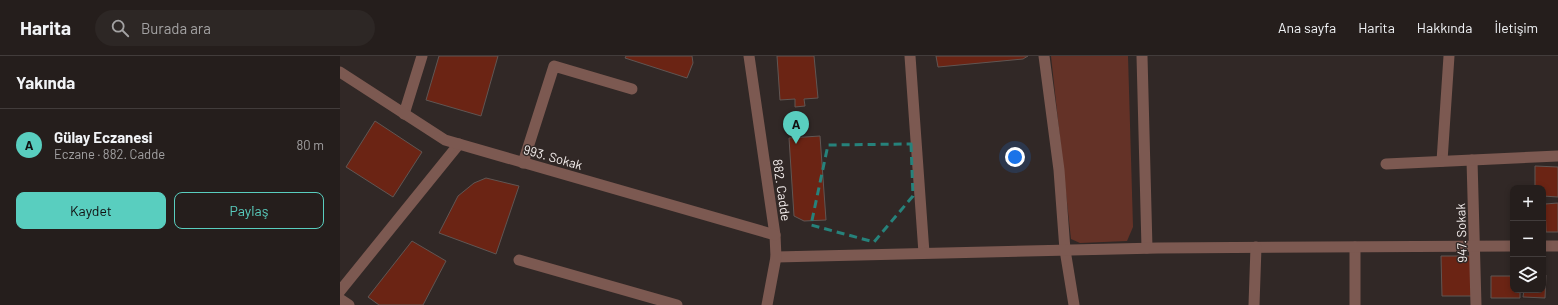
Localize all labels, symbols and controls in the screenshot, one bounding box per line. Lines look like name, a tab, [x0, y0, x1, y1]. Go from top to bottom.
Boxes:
search box	[95, 10, 375, 46]
text: Harita	[20, 16, 71, 39]
icon: search	[109, 17, 131, 39]
text: Burada ara	[141, 19, 211, 37]
text: Ana sayfa	[1278, 19, 1336, 36]
text: Harita	[1358, 19, 1395, 36]
text: Hakkında	[1417, 19, 1472, 36]
text: İletişim	[1494, 19, 1538, 36]
text: Yakında	[16, 72, 75, 92]
pin: A	[783, 111, 809, 144]
text: Gülay Eczanesi	[54, 128, 152, 146]
text: A	[25, 137, 33, 153]
text: 80 m	[297, 137, 324, 153]
street label: 993. Sokak	[522, 141, 585, 173]
text: Eczane · 882. Cadde	[54, 146, 165, 162]
your location	[1005, 147, 1025, 167]
street label: 882. Cadde	[770, 158, 794, 222]
map controls	[1510, 185, 1546, 293]
button: +	[1510, 185, 1546, 221]
button: Kaydet	[16, 192, 166, 229]
button: Paylaş	[174, 192, 324, 229]
street label: 947. Sokak	[1452, 202, 1470, 263]
button: −	[1510, 221, 1546, 257]
button: layers	[1510, 257, 1546, 293]

